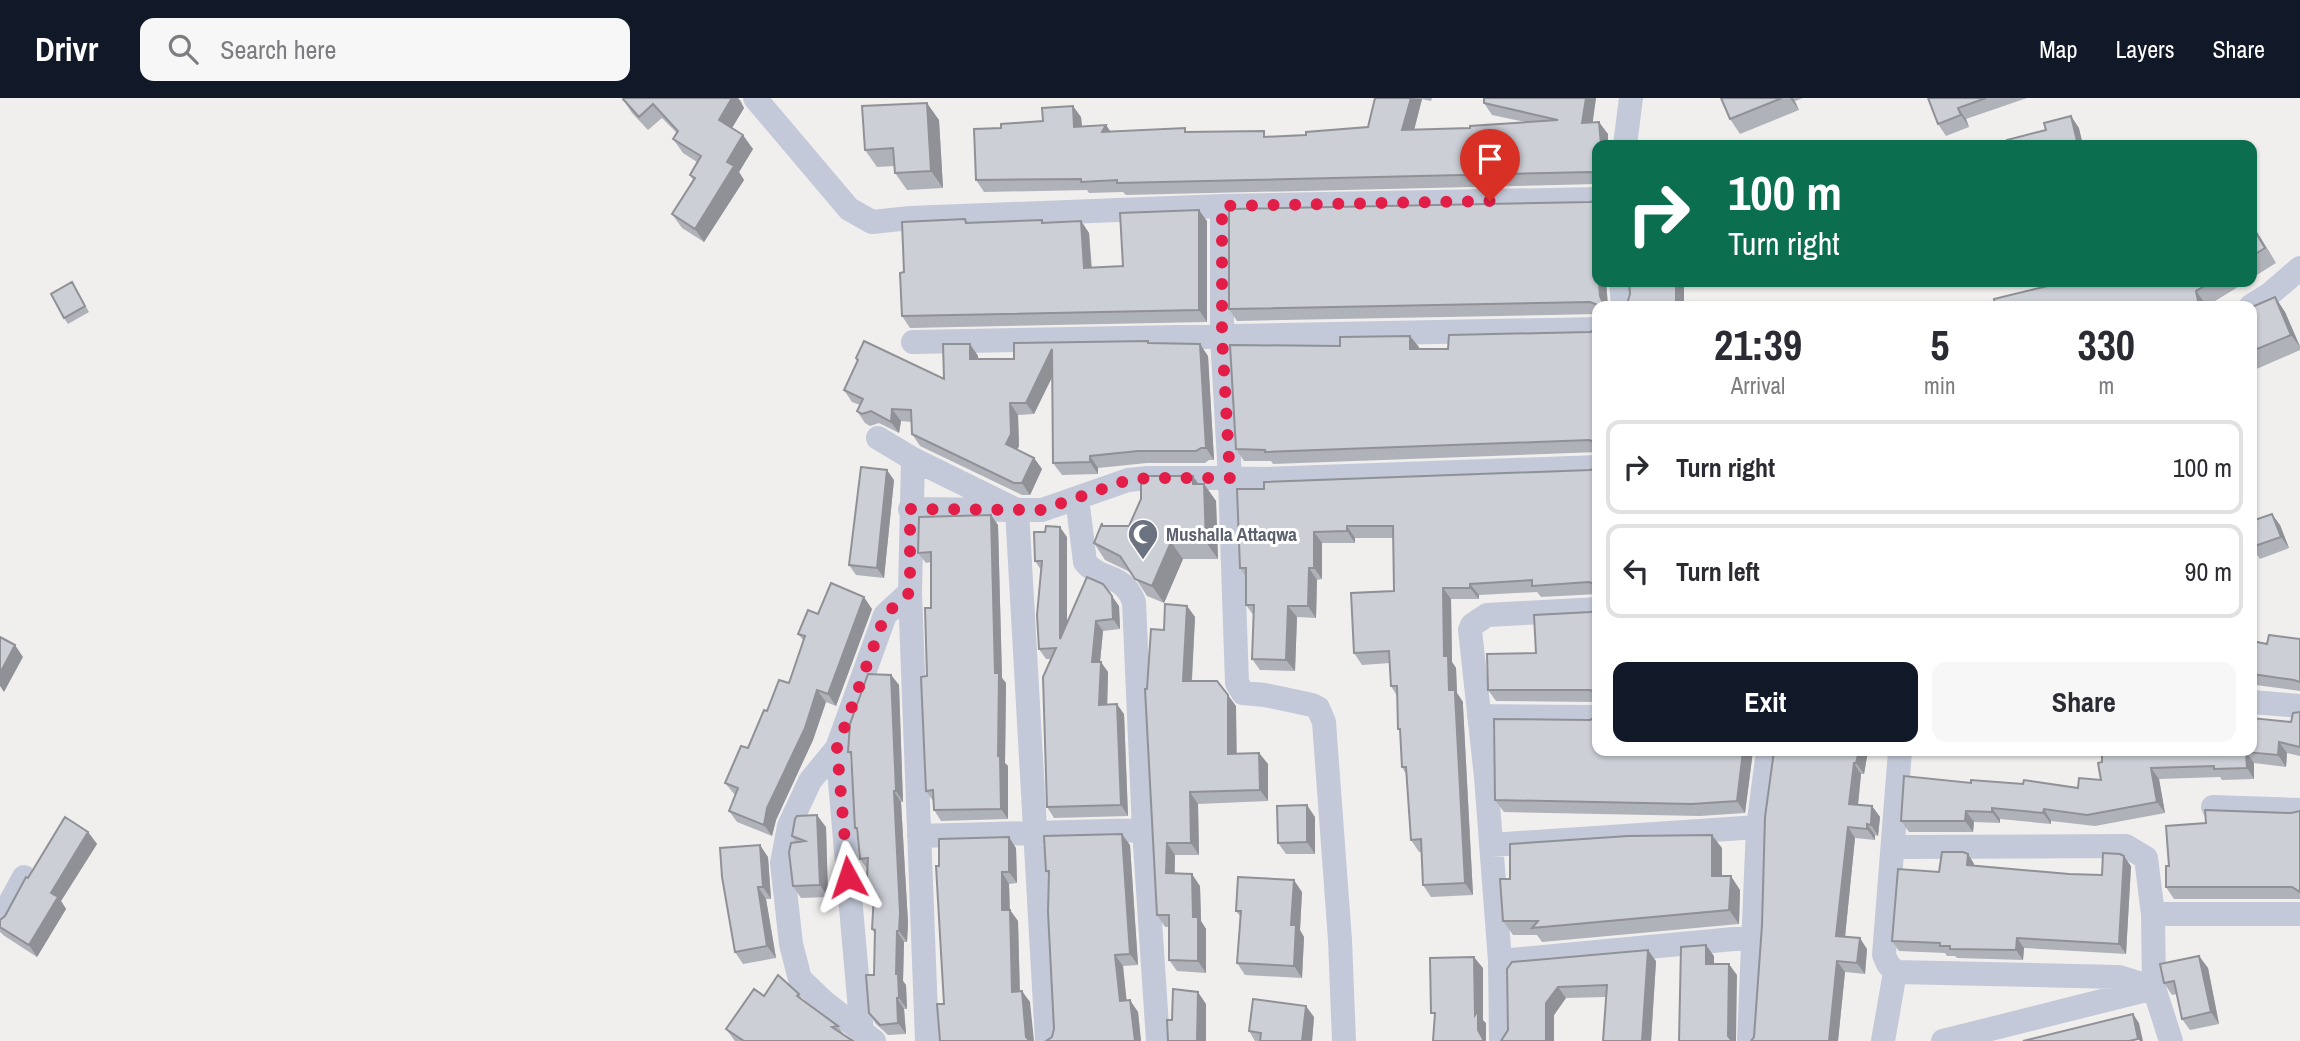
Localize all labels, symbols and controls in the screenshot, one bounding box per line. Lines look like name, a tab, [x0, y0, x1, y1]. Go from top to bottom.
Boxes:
search box	[140, 18, 630, 81]
text: Drivr	[35, 27, 98, 71]
icon: search	[164, 30, 202, 68]
text: Search here	[220, 32, 336, 67]
text: Map	[2039, 33, 2077, 65]
text: Layers	[2115, 33, 2174, 65]
text: Share	[2212, 33, 2265, 65]
pin	[1460, 129, 1520, 201]
icon: arrive	[1471, 140, 1509, 178]
text: 100 m	[1728, 159, 1842, 225]
icon: right	[1613, 168, 1704, 259]
text: Turn right	[1728, 222, 1840, 265]
text: 21:39	[1714, 317, 1802, 373]
text: 5	[1930, 317, 1949, 373]
text: 330	[2078, 317, 2135, 373]
text: Arrival	[1731, 370, 1785, 401]
text: min	[1924, 370, 1956, 401]
text: m	[2098, 370, 2114, 401]
icon: right	[1617, 448, 1655, 486]
text: Turn right	[1676, 450, 1775, 485]
text: 100 m	[2173, 450, 2232, 485]
mosque icon: Mushalla Attaqwa	[1126, 517, 1160, 561]
place label: Mushalla Attaqwa	[1166, 521, 1297, 547]
icon: left	[1617, 552, 1655, 590]
text: Turn left	[1676, 554, 1760, 589]
text: 90 m	[2185, 554, 2232, 589]
button: Exit	[1613, 662, 1918, 742]
button: Share	[1932, 662, 2236, 742]
position arrow	[811, 840, 885, 914]

